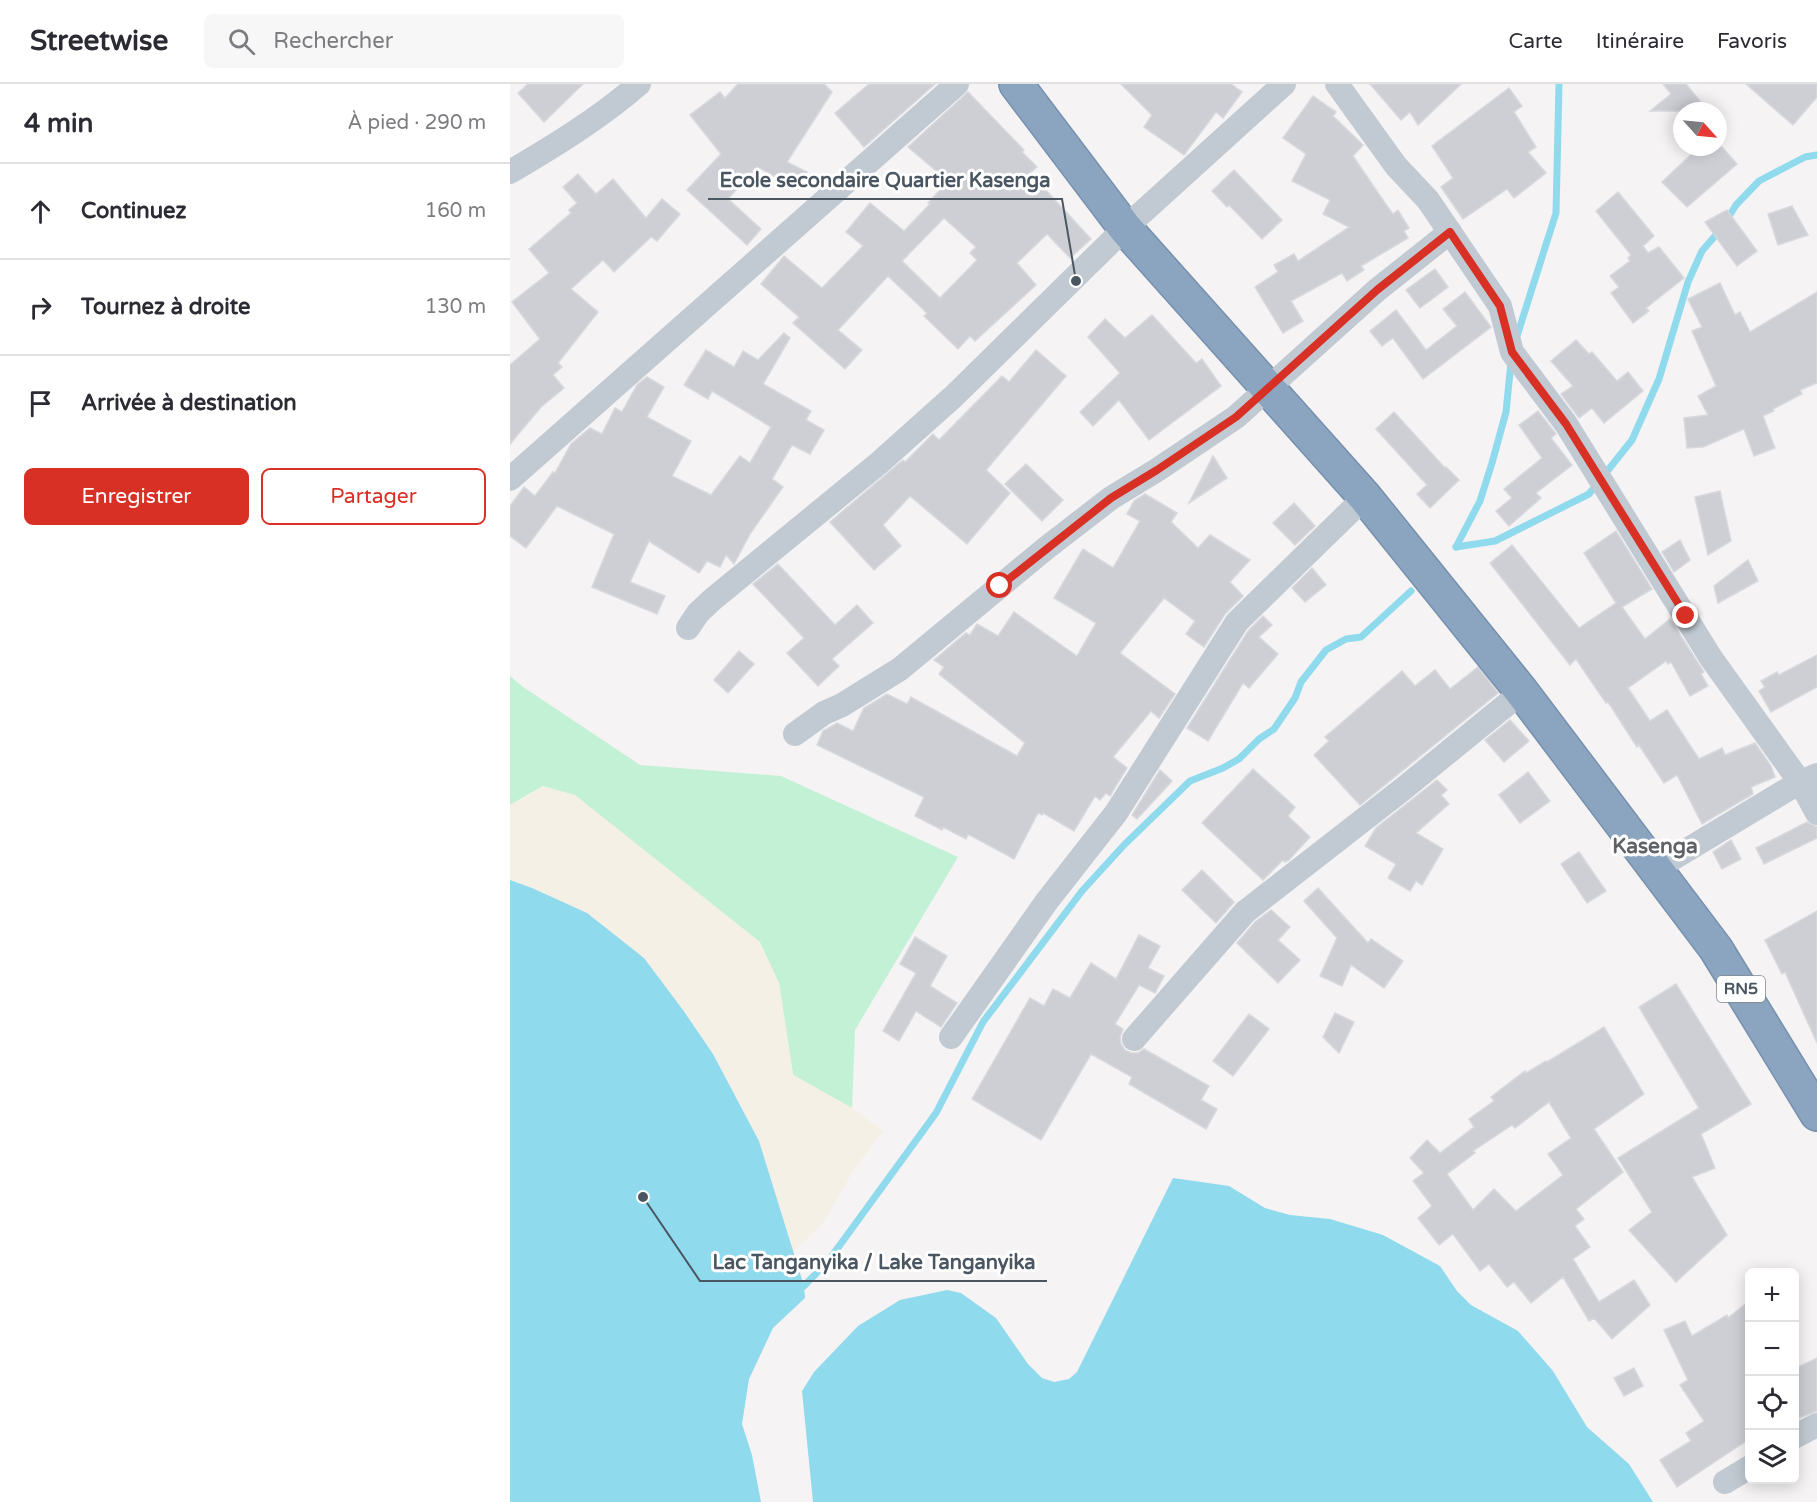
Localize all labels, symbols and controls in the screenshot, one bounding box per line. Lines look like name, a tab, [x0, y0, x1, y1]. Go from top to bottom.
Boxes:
search box	[204, 14, 624, 68]
text: Streetwise	[30, 24, 168, 58]
icon: search	[225, 25, 258, 58]
text: Rechercher	[273, 28, 393, 54]
text: Carte	[1509, 29, 1563, 54]
text: Itinéraire	[1596, 29, 1684, 54]
text: Favoris	[1717, 29, 1787, 54]
north arrow	[1673, 102, 1727, 156]
text: 4 min	[24, 108, 93, 139]
text: À pied · 290 m	[348, 111, 486, 135]
callout: Ecole secondaire Quartier Kasenga	[708, 161, 1062, 199]
text: Ecole secondaire Quartier Kasenga	[720, 169, 1050, 193]
icon: ahead	[24, 195, 57, 228]
text: Continuez	[81, 198, 186, 224]
text: 160 m	[425, 199, 486, 223]
icon: right	[24, 291, 57, 324]
text: Tournez à droite	[81, 294, 250, 320]
text: 130 m	[425, 295, 486, 319]
icon: arrive	[24, 387, 57, 420]
text: Arrivée à destination	[81, 390, 297, 416]
button: Enregistrer	[24, 468, 249, 525]
button: Partager	[261, 468, 486, 525]
route start	[986, 572, 1012, 598]
route end	[1672, 602, 1698, 628]
district label: Kasenga	[1612, 834, 1698, 859]
road number: RN5	[1717, 976, 1765, 1002]
callout: Lac Tanganyika / Lake Tanganyika	[700, 1243, 1047, 1281]
text: Lac Tanganyika / Lake Tanganyika	[713, 1251, 1035, 1275]
map controls	[1745, 1268, 1799, 1484]
button: +	[1745, 1268, 1799, 1322]
button: −	[1745, 1322, 1799, 1376]
button: locate	[1745, 1376, 1799, 1430]
button: layers	[1745, 1430, 1799, 1484]

